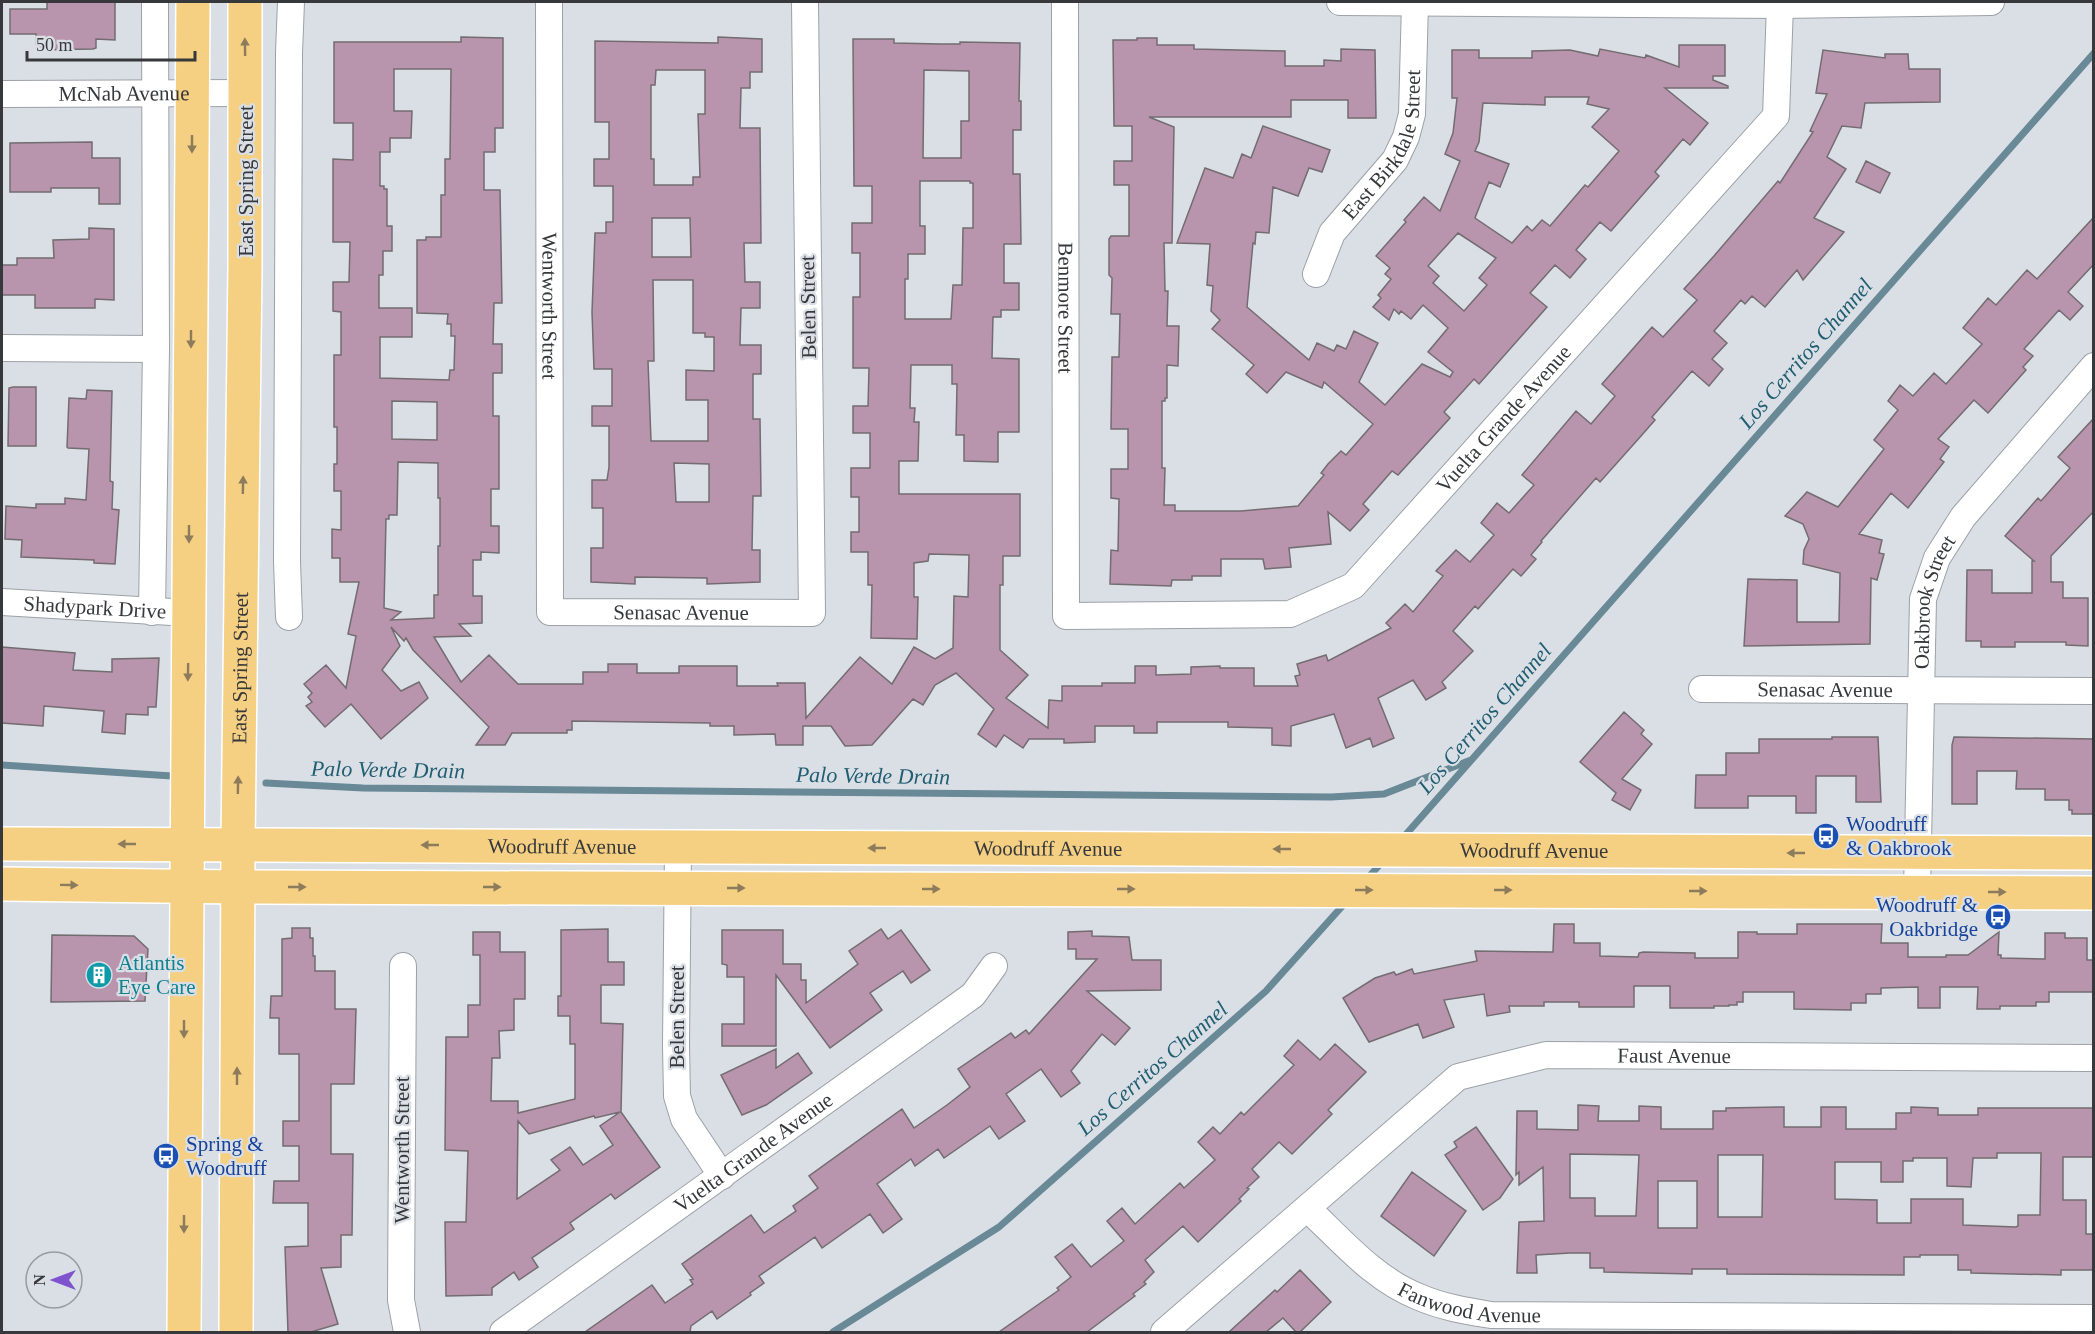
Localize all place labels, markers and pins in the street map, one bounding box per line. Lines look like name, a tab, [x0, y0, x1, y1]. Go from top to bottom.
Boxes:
place label: Woodruff & Oakbrook	[1846, 812, 1952, 860]
bus stop icon: Woodruff & Oakbrook	[1811, 821, 1841, 851]
place label: Woodruff & Oakbridge	[1876, 893, 1978, 941]
bus stop icon: Woodruff & Oakbridge	[1983, 902, 2013, 932]
place label: Atlantis Eye Care	[118, 951, 196, 999]
building icon: Atlantis Eye Care	[84, 960, 114, 990]
place label: Spring & Woodruff	[186, 1132, 267, 1180]
bus stop icon: Spring & Woodruff	[151, 1141, 181, 1171]

